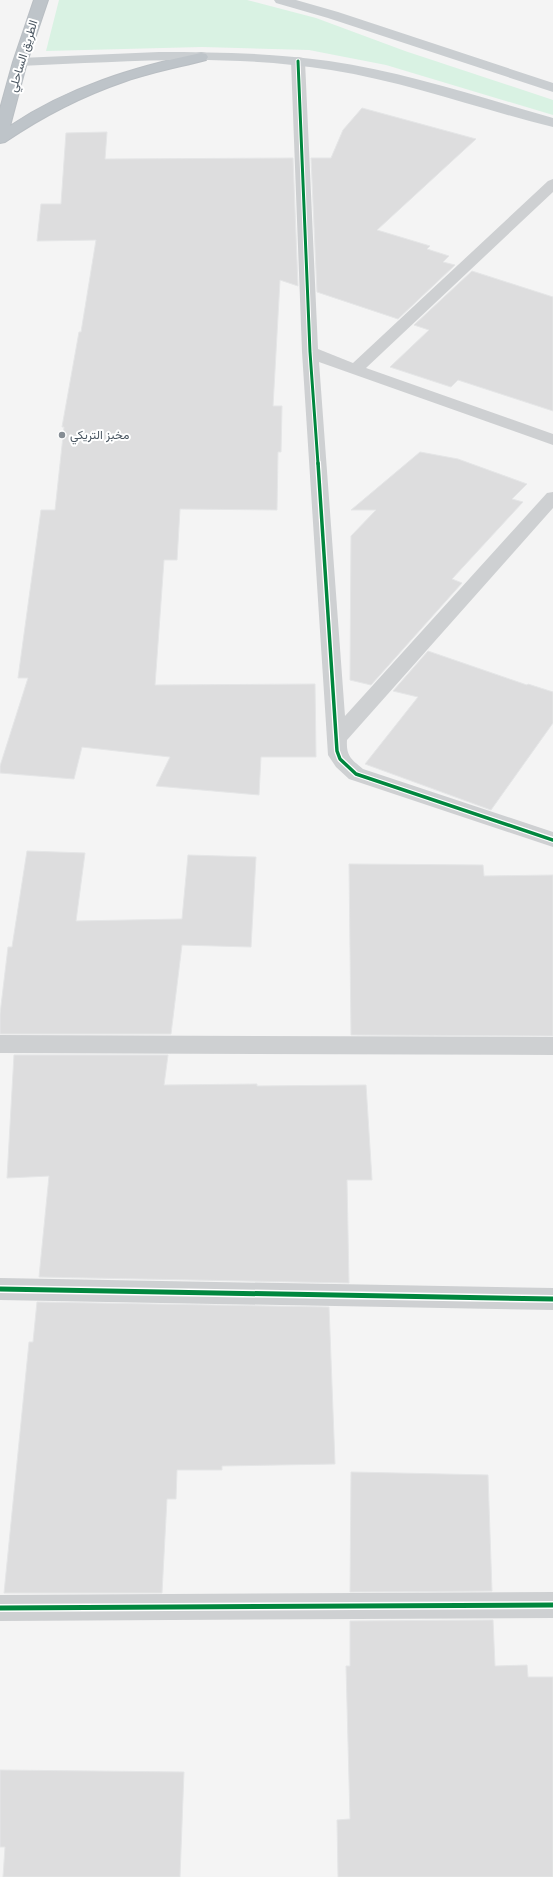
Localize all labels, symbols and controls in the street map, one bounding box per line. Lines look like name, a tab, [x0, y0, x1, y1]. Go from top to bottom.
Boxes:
street label: الطريق الساحلي	[4, 18, 43, 94]
place label: مخبز التريكي	[70, 427, 129, 445]
marker: مخبز التريكي	[57, 430, 67, 440]

